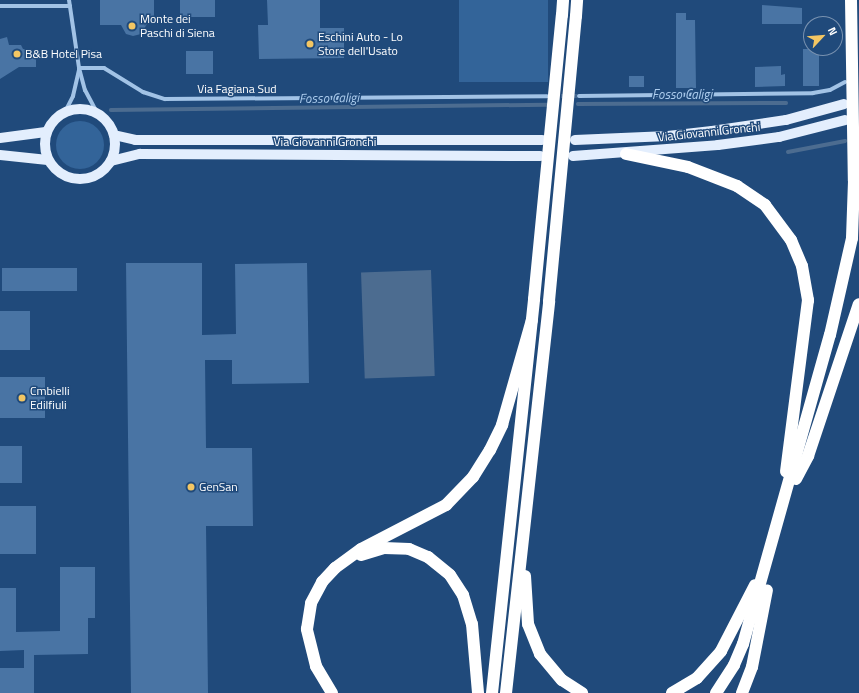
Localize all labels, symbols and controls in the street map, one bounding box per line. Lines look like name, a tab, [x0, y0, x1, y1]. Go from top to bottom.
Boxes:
place label: Monte dei Paschi di Siena	[140, 12, 215, 40]
north arrow	[803, 16, 843, 56]
marker: Monte dei Paschi di Siena	[127, 21, 137, 31]
text: N	[824, 24, 842, 38]
place label: Eschini Auto - Lo Store dell'Usato	[318, 30, 403, 58]
marker: Eschini Auto - Lo Store dell'Usato	[305, 39, 315, 49]
place label: B&B Hotel Pisa	[25, 47, 102, 61]
marker: B&B Hotel Pisa	[12, 49, 22, 59]
street label: Via Fagiana Sud	[197, 82, 277, 96]
water label: Fosso Caligi	[652, 86, 712, 102]
water label: Fosso Caligi	[299, 90, 359, 106]
street label: Via Giovanni Gronchi	[657, 119, 761, 145]
street label: Via Giovanni Gronchi	[274, 135, 376, 149]
place label: Cmbielli Edilfiuli	[30, 384, 70, 412]
marker: Cmbielli Edilfiuli	[17, 393, 27, 403]
place label: GenSan	[199, 480, 238, 494]
marker: GenSan	[186, 482, 196, 492]

